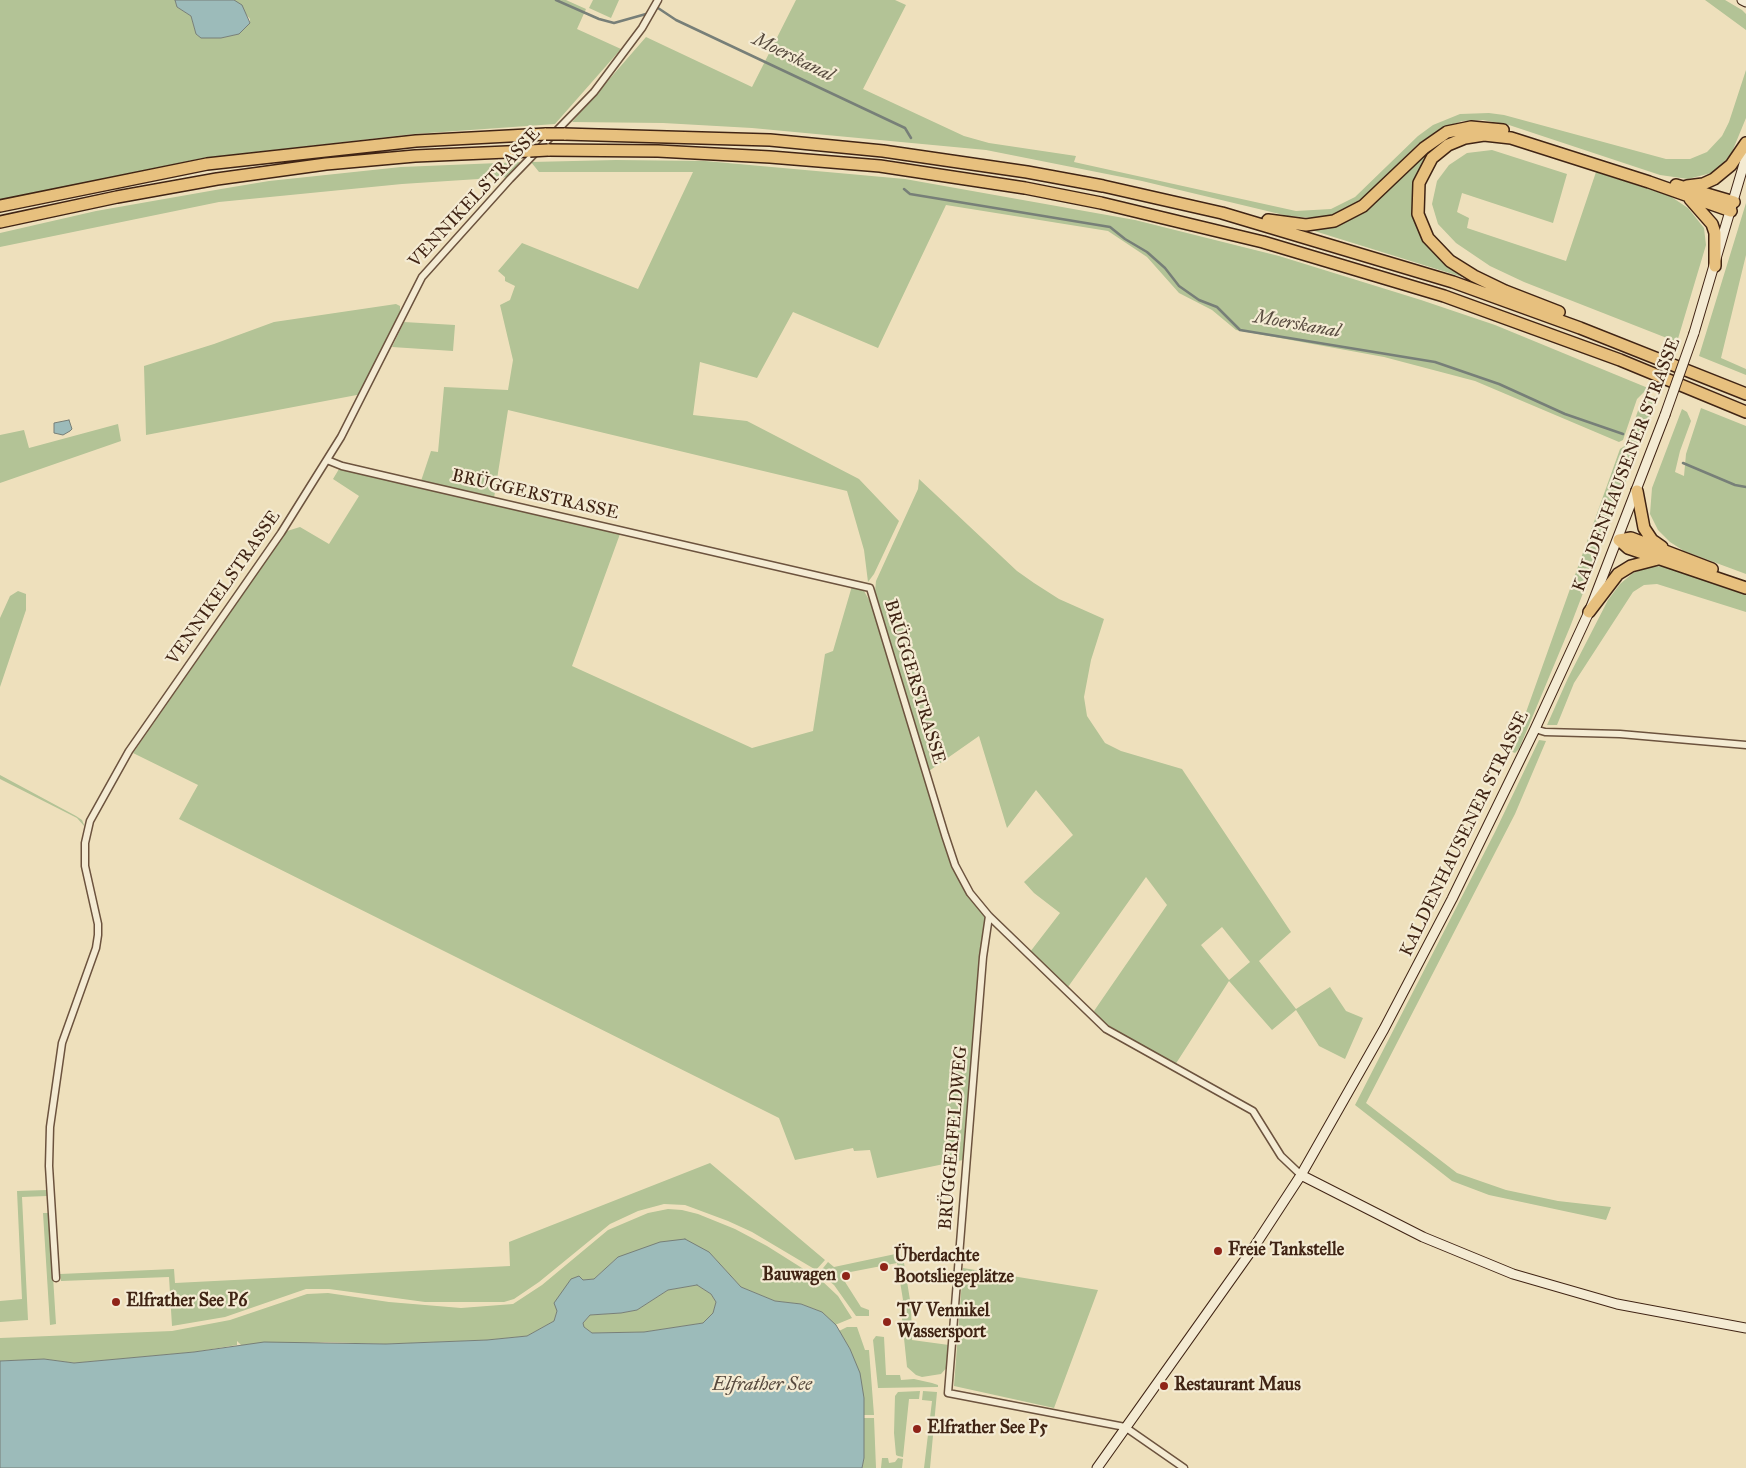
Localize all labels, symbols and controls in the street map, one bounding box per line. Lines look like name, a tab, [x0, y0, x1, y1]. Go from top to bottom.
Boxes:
water label: Moerskanal	[749, 29, 837, 87]
street label: VENNIKELSTRASSE	[404, 123, 546, 273]
water label: Moerskanal	[1252, 306, 1342, 344]
street label: KALDENHAUSENER STRASSE	[1568, 335, 1686, 595]
street label: BRÜGGERSTRASSE	[449, 465, 621, 525]
street label: VENNIKELSTRASSE	[162, 507, 286, 669]
street label: BRÜGGERSTRASSE	[879, 597, 949, 767]
street label: KALDENHAUSENER STRASSE	[1396, 708, 1534, 960]
street label: BRÜGGERFELDWEG	[935, 1045, 973, 1231]
place label: Freie Tankstelle	[1228, 1240, 1344, 1262]
marker: Freie Tankstelle	[1212, 1245, 1224, 1257]
place label: Überdachte Bootsliegeplätze	[894, 1246, 1014, 1288]
marker: Überdachte Bootsliegeplätze	[878, 1261, 890, 1273]
place label: Bauwagen	[762, 1265, 836, 1287]
marker: Bauwagen	[840, 1270, 852, 1282]
place label: Elfrather See P6	[126, 1291, 247, 1313]
marker: Elfrather See P6	[110, 1296, 122, 1308]
place label: TV Vennikel Wassersport	[897, 1301, 990, 1344]
marker: TV Vennikel Wassersport	[881, 1316, 893, 1328]
water label: Elfrather See	[712, 1374, 812, 1396]
place label: Restaurant Maus	[1174, 1375, 1301, 1397]
marker: Restaurant Maus	[1158, 1380, 1170, 1392]
place label: Elfrather See P5	[927, 1418, 1048, 1440]
marker: Elfrather See P5	[911, 1423, 923, 1435]

